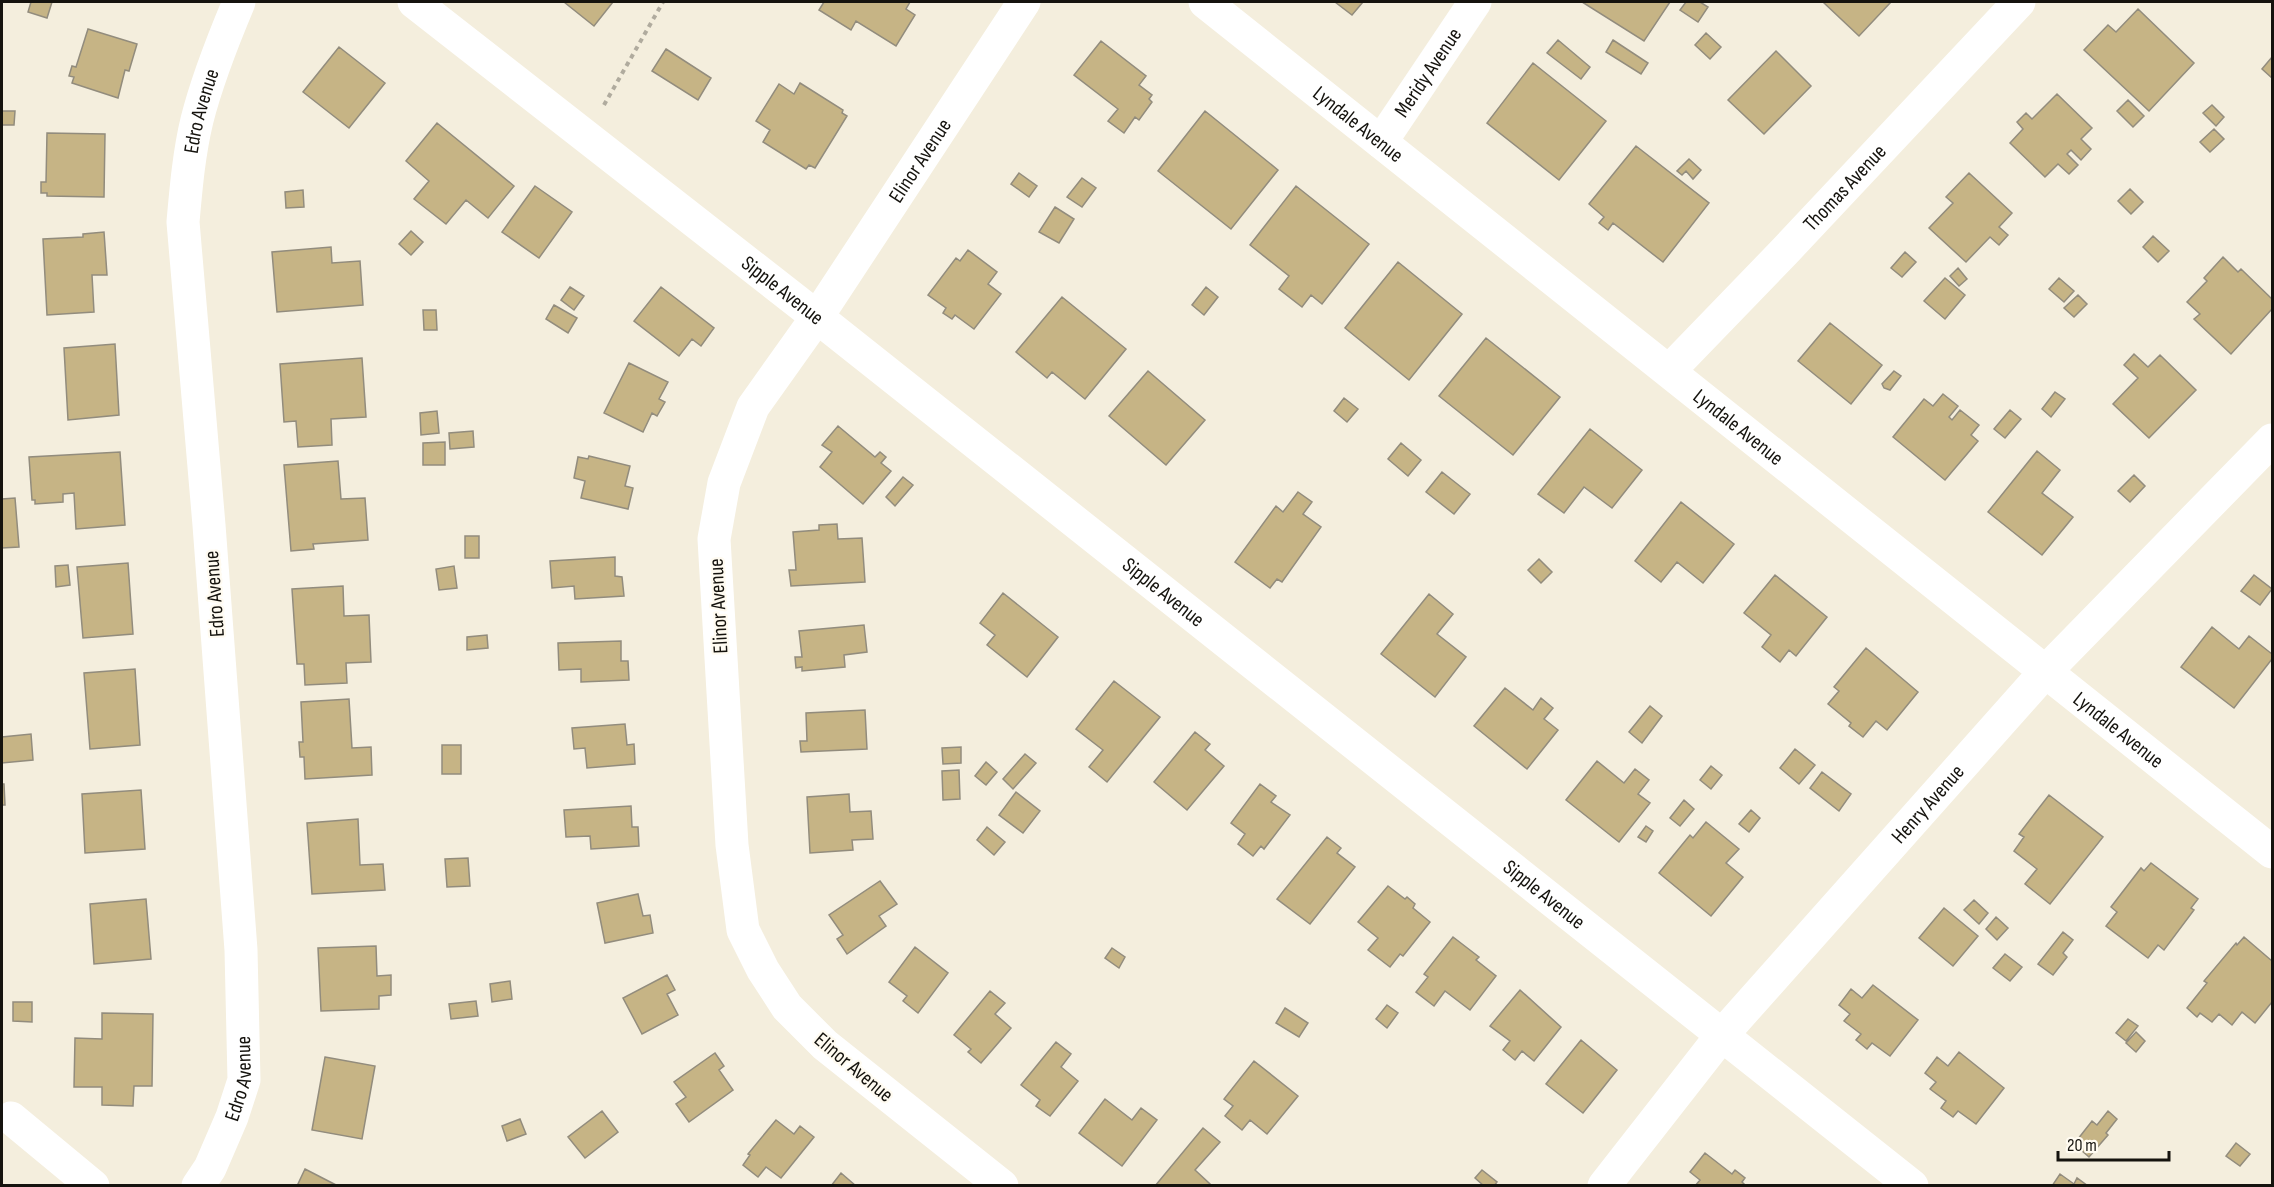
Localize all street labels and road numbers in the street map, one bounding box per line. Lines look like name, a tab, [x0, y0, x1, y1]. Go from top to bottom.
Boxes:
street label: Meridy Avenue	[1389, 23, 1467, 122]
street label: Edro Avenue	[179, 66, 225, 155]
street label: Lyndale Avenue	[1308, 81, 1408, 168]
street label: Elinor Avenue	[884, 114, 957, 208]
street label: Thomas Avenue	[1798, 139, 1892, 236]
street label: Sipple Avenue	[736, 251, 829, 330]
street label: Lyndale Avenue	[1688, 384, 1788, 471]
street label: Edro Avenue	[199, 550, 230, 638]
street label: Sipple Avenue	[1117, 552, 1209, 633]
street label: Elinor Avenue	[704, 558, 733, 654]
street label: Lyndale Avenue	[2068, 687, 2168, 774]
street label: Henry Avenue	[1886, 760, 1970, 849]
street label: Sipple Avenue	[1498, 855, 1590, 935]
street label: Elinor Avenue	[809, 1027, 898, 1108]
street label: Edro Avenue	[220, 1036, 257, 1124]

